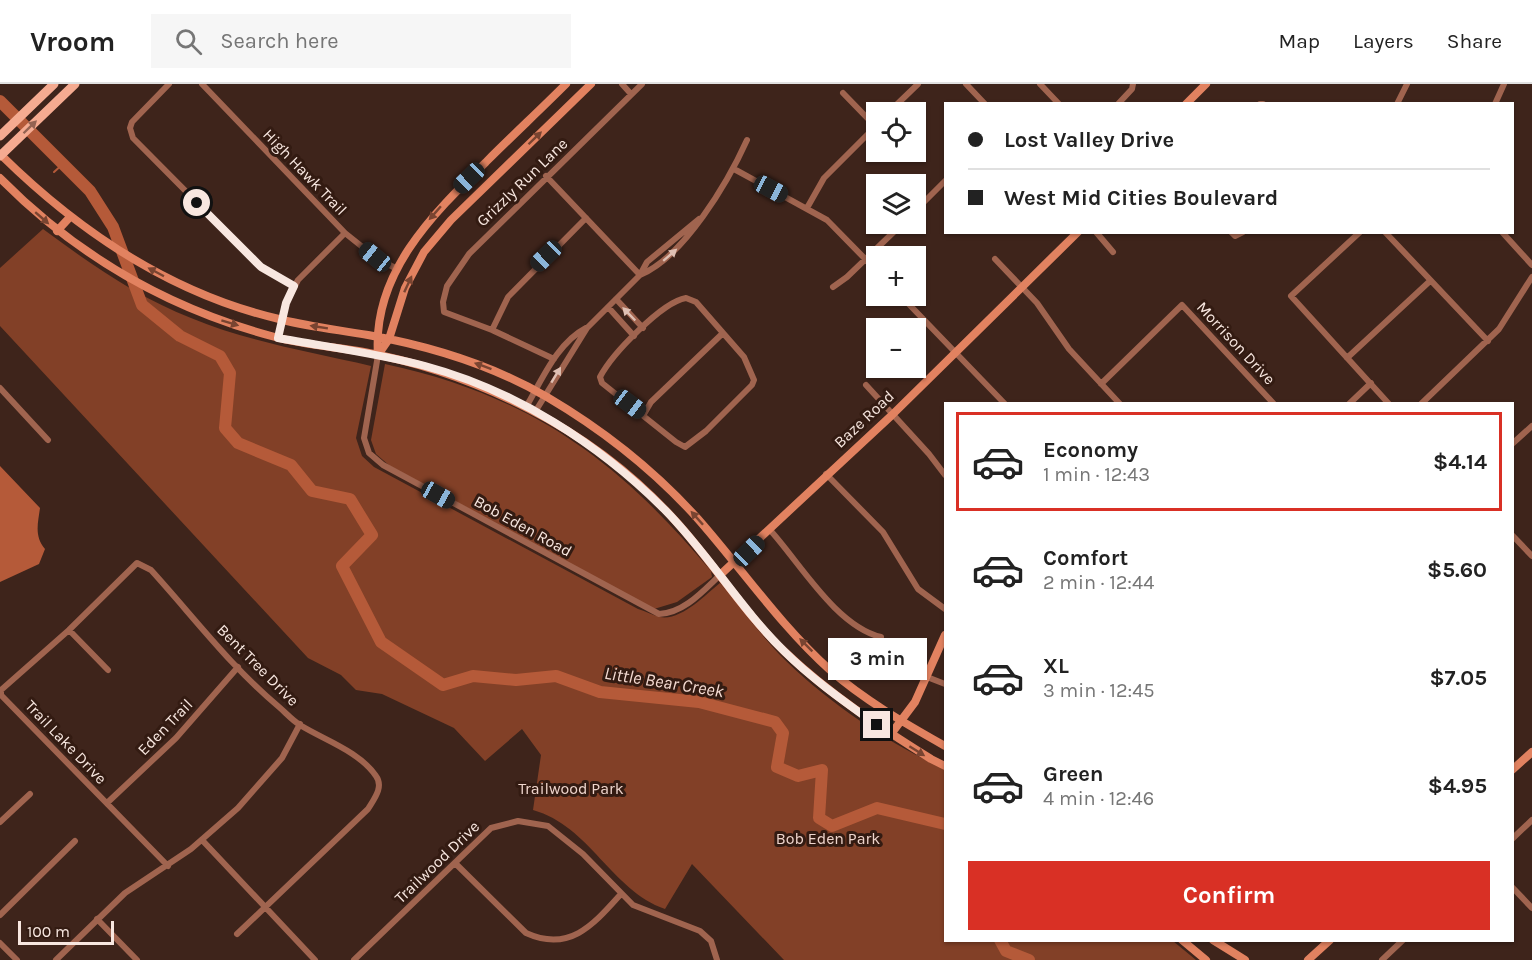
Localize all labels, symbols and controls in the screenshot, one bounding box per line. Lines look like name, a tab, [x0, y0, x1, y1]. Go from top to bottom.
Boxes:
search box	[151, 14, 571, 68]
text: Vroom	[30, 25, 115, 58]
icon: search	[172, 25, 205, 58]
text: Search here	[220, 28, 339, 54]
text: Map	[1278, 29, 1320, 53]
text: Layers	[1353, 29, 1414, 53]
text: Share	[1447, 29, 1502, 53]
map controls	[866, 102, 926, 378]
button: locate	[866, 102, 926, 162]
one-way arrow	[23, 120, 38, 134]
street label: High Hawk Trail	[259, 125, 351, 219]
text: Lost Valley Drive	[1004, 127, 1174, 153]
one-way arrow	[528, 131, 543, 145]
street label: Grizzly Run Lane	[473, 134, 571, 230]
car	[450, 159, 488, 197]
car	[751, 173, 791, 205]
button: layers	[866, 174, 926, 234]
text: West Mid Cities Boulevard	[1004, 185, 1278, 211]
route start	[183, 189, 210, 216]
one-way arrow	[429, 205, 442, 220]
one-way arrow	[34, 211, 49, 224]
car	[527, 237, 565, 275]
car	[355, 239, 395, 275]
button: +	[866, 246, 926, 306]
one-way arrow	[662, 249, 677, 262]
one-way arrow	[147, 267, 164, 277]
one-way arrow	[403, 274, 413, 292]
street label: Morrison Drive	[1193, 298, 1279, 388]
one-way arrow	[623, 307, 637, 321]
button: −	[866, 318, 926, 378]
one-way arrow	[221, 319, 239, 328]
one-way arrow	[309, 322, 328, 331]
one-way arrow	[473, 361, 491, 371]
one-way arrow	[551, 367, 562, 383]
car	[610, 386, 650, 422]
street label: Baze Road	[830, 386, 898, 452]
icon: car	[971, 435, 1025, 489]
text: Economy	[1043, 437, 1138, 463]
text: $4.14	[1433, 449, 1487, 475]
text: 1 min · 12:43	[1043, 463, 1150, 486]
car	[418, 478, 458, 512]
street label: Bob Eden Road	[471, 491, 575, 561]
one-way arrow	[691, 511, 704, 526]
car	[730, 532, 768, 570]
icon: car	[971, 543, 1025, 597]
text: Comfort	[1043, 545, 1128, 571]
text: $5.60	[1427, 557, 1487, 583]
text: 2 min · 12:44	[1043, 571, 1154, 594]
street label: Bent Tree Drive	[213, 620, 303, 710]
one-way arrow	[799, 638, 813, 653]
callout: 3 min	[828, 638, 926, 680]
text: 3 min	[850, 647, 905, 670]
icon: car	[971, 651, 1025, 705]
text: XL	[1043, 653, 1069, 679]
water label: Little Bear Creek	[603, 662, 726, 702]
text: $7.05	[1429, 665, 1487, 691]
text: 3 min · 12:45	[1043, 679, 1155, 702]
street label: Eden Trail	[134, 695, 196, 759]
street label: Trail Lake Drive	[21, 696, 111, 788]
route end	[863, 711, 890, 738]
one-way arrow	[909, 745, 925, 756]
icon: car	[971, 759, 1025, 813]
text: Green	[1043, 761, 1104, 787]
text: $4.95	[1428, 773, 1487, 799]
park label: Trailwood Park	[518, 779, 624, 798]
text: 4 min · 12:46	[1043, 787, 1154, 810]
street label: Trailwood Drive	[391, 817, 483, 907]
park label: Bob Eden Park	[776, 829, 880, 848]
button: Confirm	[968, 861, 1490, 930]
scale bar	[18, 918, 114, 946]
text: 100 m	[27, 922, 70, 941]

